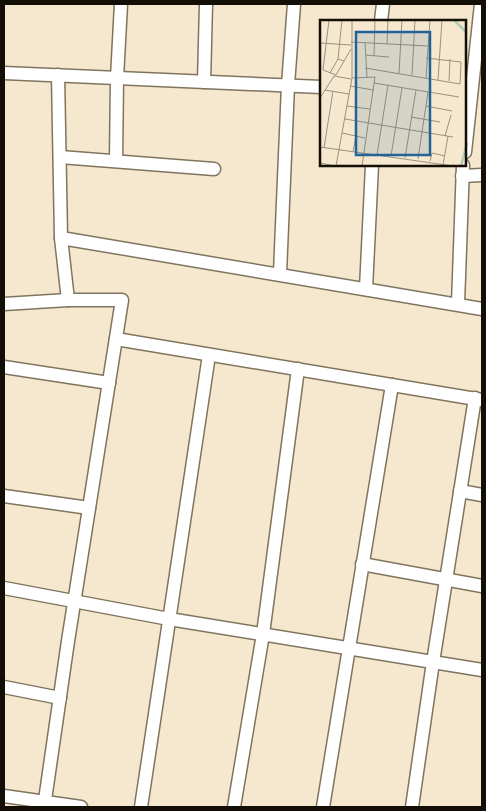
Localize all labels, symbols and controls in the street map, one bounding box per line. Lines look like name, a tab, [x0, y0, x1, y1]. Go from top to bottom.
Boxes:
inset map	[320, 20, 466, 166]

